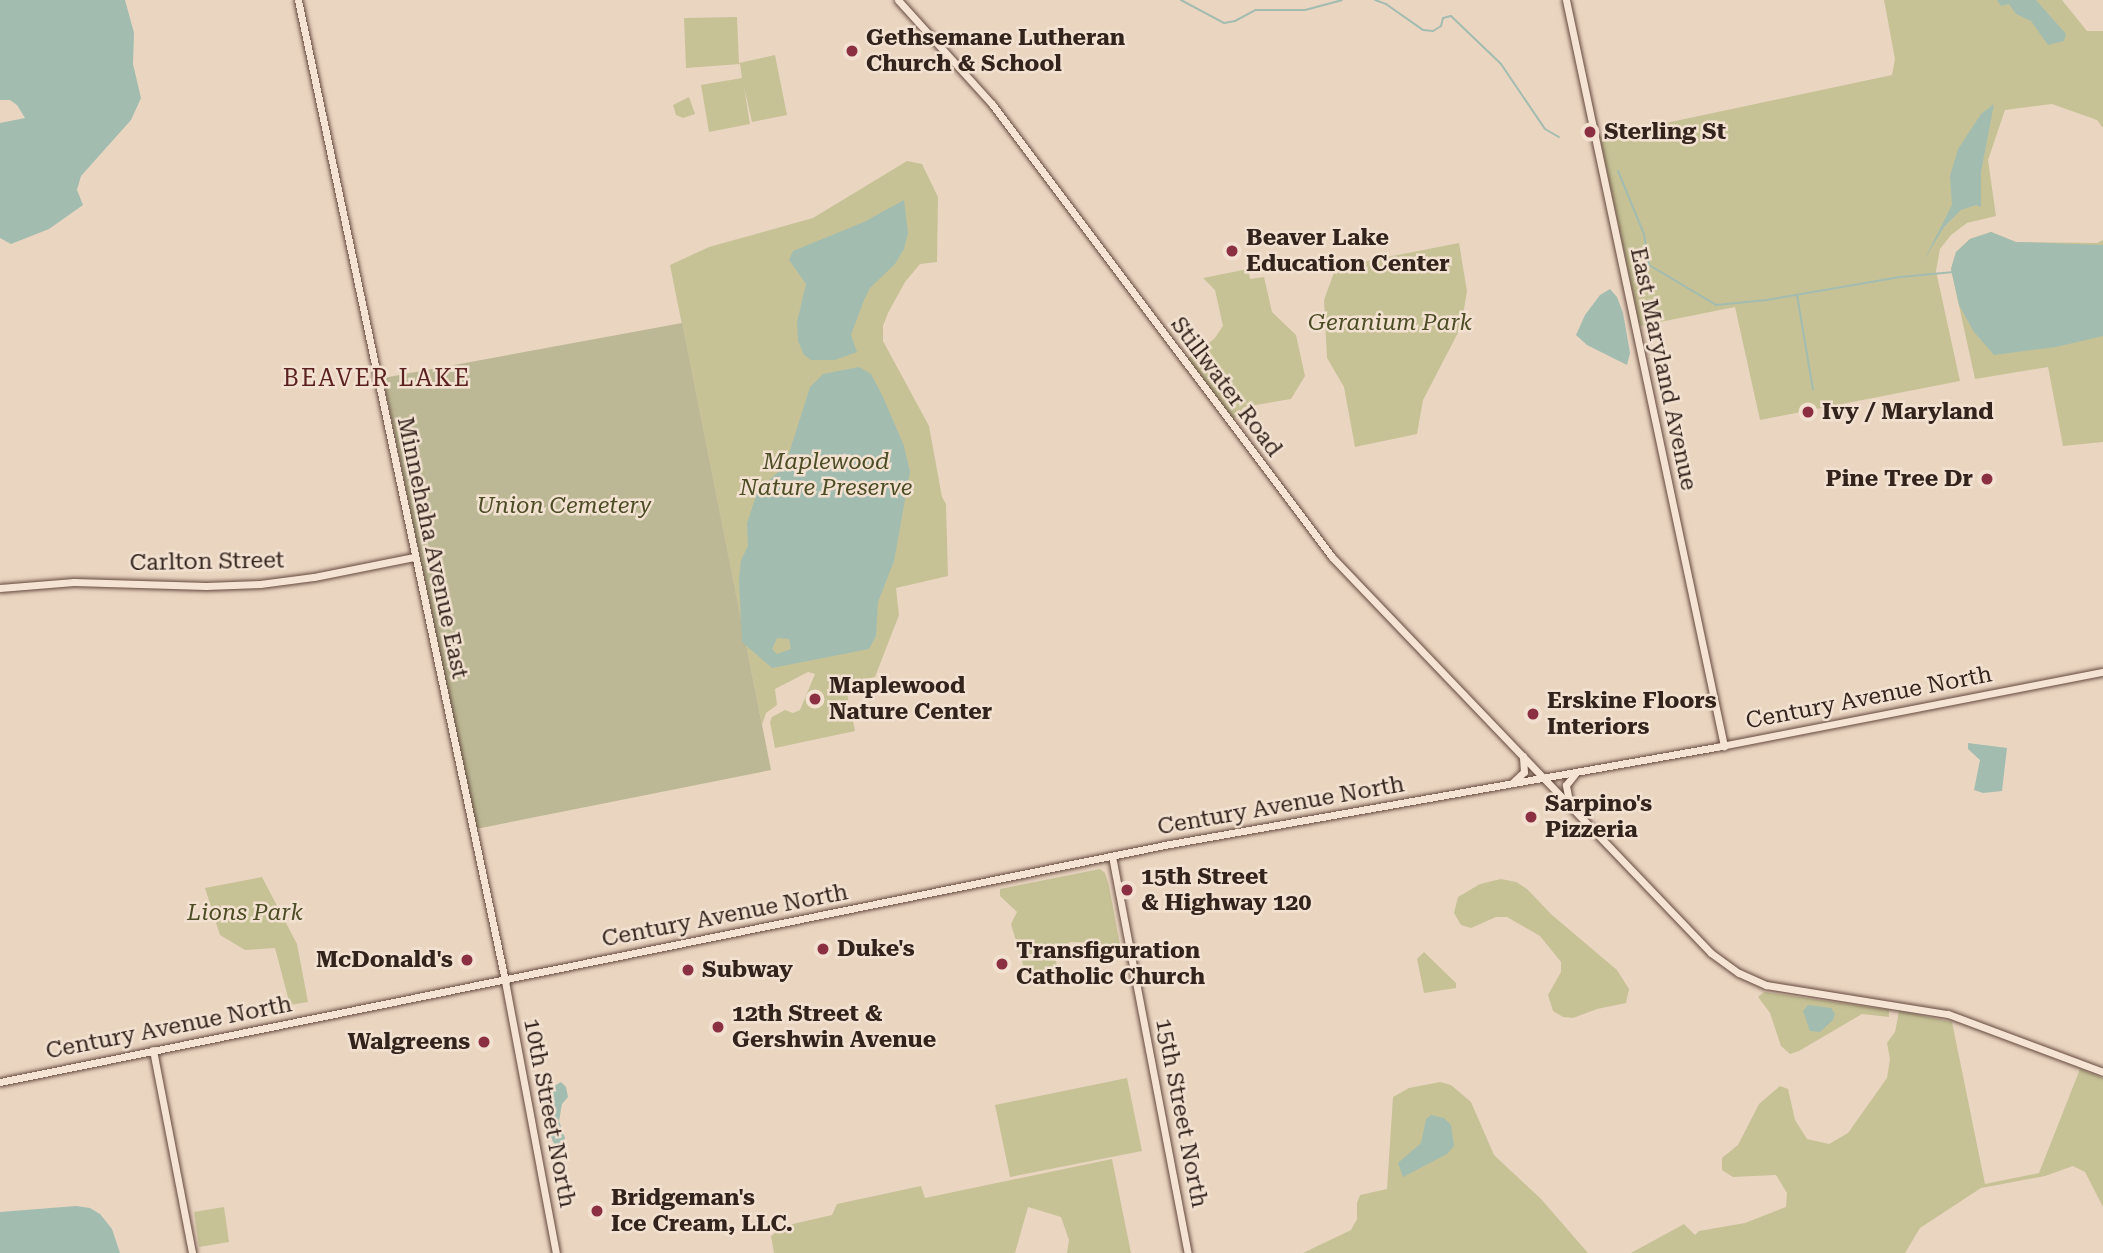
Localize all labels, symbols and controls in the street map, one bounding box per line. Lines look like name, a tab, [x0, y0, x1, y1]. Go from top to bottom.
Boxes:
place label: Gethsemane Lutheran Church & School	[866, 24, 1125, 78]
marker: Gethsemane Lutheran Church & School	[844, 43, 860, 59]
place label: Sterling St	[1604, 118, 1726, 146]
marker: Sterling St	[1582, 124, 1598, 140]
place label: Beaver Lake Education Center	[1246, 224, 1450, 278]
marker: Beaver Lake Education Center	[1224, 243, 1240, 259]
street label: East Maryland Avenue	[1624, 245, 1702, 493]
park label: Geranium Park	[1308, 309, 1472, 337]
street label: Stillwater Road	[1164, 312, 1288, 462]
district label: BEAVER LAKE	[284, 365, 470, 393]
place label: Ivy / Maryland	[1822, 398, 1993, 426]
marker: Ivy / Maryland	[1800, 404, 1816, 420]
street label: Minnehaha Avenue East	[391, 415, 473, 681]
park label: Maplewood Nature Preserve	[740, 448, 912, 502]
place label: Pine Tree Dr	[1825, 465, 1973, 493]
marker: Pine Tree Dr	[1979, 471, 1995, 487]
park label: Union Cemetery	[477, 492, 651, 520]
street label: Carlton Street	[129, 547, 285, 577]
street label: Century Avenue North	[1744, 661, 1994, 735]
place label: Maplewood Nature Center	[829, 672, 992, 726]
place label: Erskine Floors Interiors	[1547, 687, 1717, 741]
marker: Maplewood Nature Center	[807, 691, 823, 707]
marker: Erskine Floors Interiors	[1525, 706, 1541, 722]
street label: Century Avenue North	[1155, 771, 1407, 841]
place label: Sarpino's Pizzeria	[1545, 790, 1652, 844]
marker: Sarpino's Pizzeria	[1523, 809, 1539, 825]
place label: 15th Street & Highway 120	[1141, 863, 1311, 917]
street label: Century Avenue North	[600, 879, 850, 953]
marker: 15th Street & Highway 120	[1119, 882, 1135, 898]
park label: Lions Park	[187, 899, 303, 927]
place label: Duke's	[837, 935, 915, 963]
place label: Transfiguration Catholic Church	[1016, 937, 1205, 991]
marker: Duke's	[815, 941, 831, 957]
place label: McDonald's	[316, 946, 453, 974]
marker: McDonald's	[459, 952, 475, 968]
place label: Subway	[702, 956, 793, 984]
marker: Transfiguration Catholic Church	[994, 956, 1010, 972]
marker: Subway	[680, 962, 696, 978]
street label: Century Avenue North	[44, 991, 294, 1065]
place label: 12th Street & Gershwin Avenue	[732, 1000, 936, 1054]
street label: 10th Street North	[517, 1016, 581, 1210]
street label: 15th Street North	[1149, 1016, 1213, 1210]
marker: 12th Street & Gershwin Avenue	[710, 1019, 726, 1035]
place label: Walgreens	[347, 1028, 470, 1056]
marker: Walgreens	[476, 1034, 492, 1050]
place label: Bridgeman's Ice Cream, LLC.	[611, 1184, 793, 1238]
marker: Bridgeman's Ice Cream, LLC.	[589, 1203, 605, 1219]

